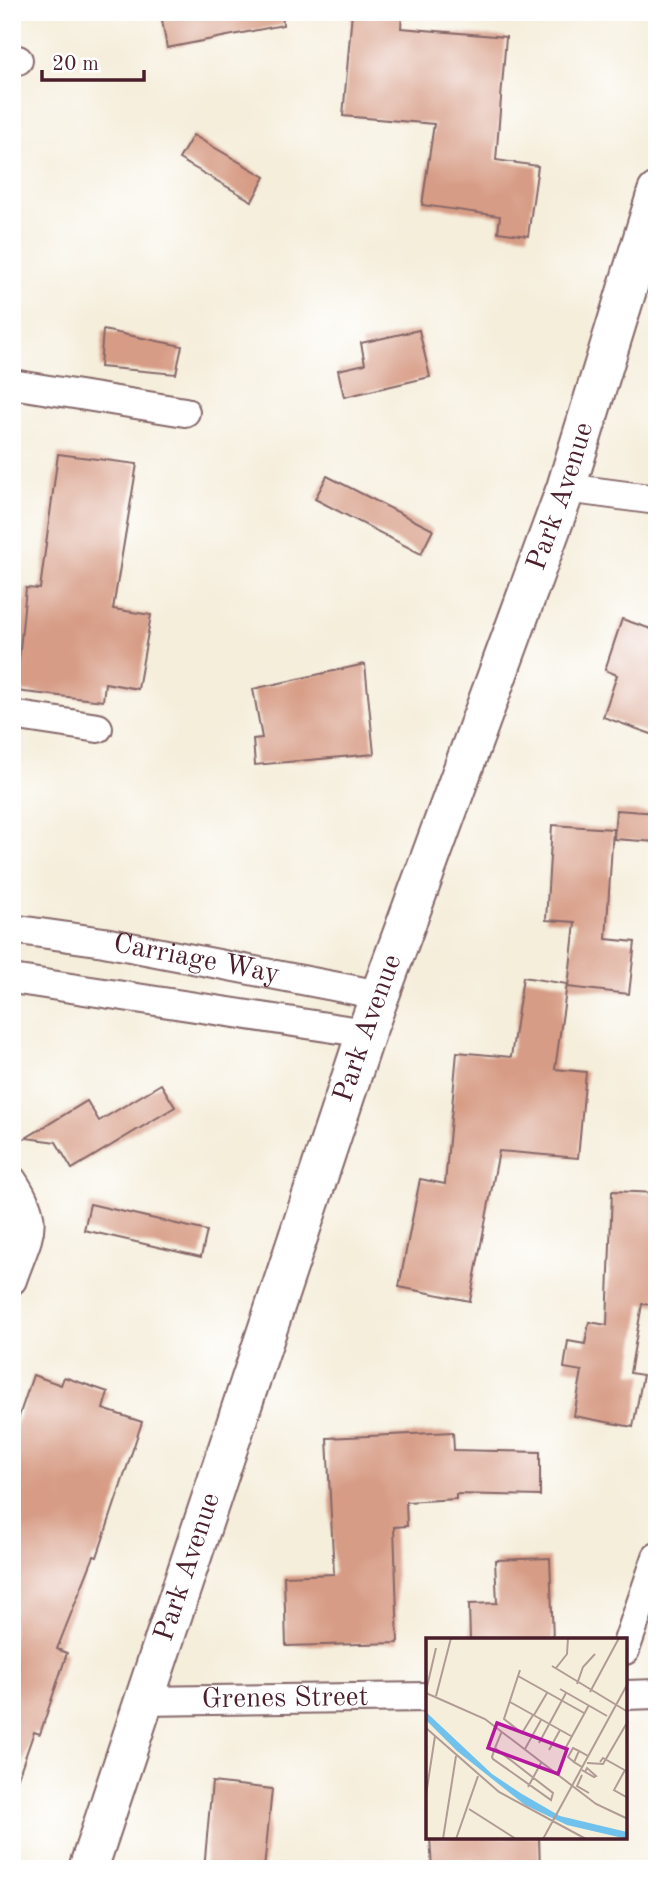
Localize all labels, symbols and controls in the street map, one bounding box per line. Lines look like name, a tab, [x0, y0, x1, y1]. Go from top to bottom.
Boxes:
scale bar	[42, 38, 144, 82]
text: 20 m	[52, 54, 99, 75]
street label: Park Avenue	[523, 419, 599, 574]
street label: Carriage Way	[111, 930, 282, 989]
street label: Park Avenue	[330, 951, 407, 1106]
street label: Park Avenue	[151, 1490, 226, 1645]
inset map	[426, 1638, 627, 1839]
street label: Grenes Street	[201, 1684, 369, 1714]

